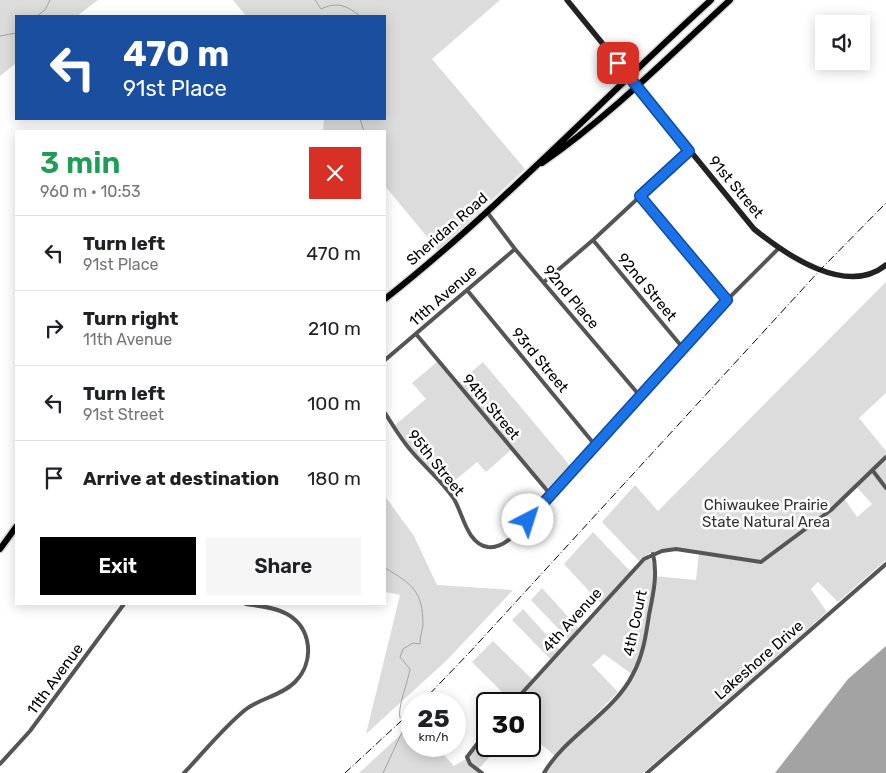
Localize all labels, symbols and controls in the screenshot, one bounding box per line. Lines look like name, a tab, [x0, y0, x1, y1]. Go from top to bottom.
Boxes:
map controls	[815, 15, 870, 70]
button: sound	[815, 15, 870, 70]
text: 470 m	[123, 33, 229, 75]
icon: left	[40, 35, 105, 100]
pin	[597, 42, 639, 84]
icon: arrive	[604, 49, 632, 77]
text: 91st Place	[123, 75, 227, 102]
text: 3 min	[40, 145, 120, 181]
button: close	[309, 147, 361, 199]
street label: 91st Street	[705, 152, 767, 222]
text: 960 m · 10:53	[40, 182, 141, 201]
street label: Sheridan Road	[403, 189, 491, 269]
text: Turn left	[83, 232, 165, 255]
icon: left	[40, 239, 68, 267]
text: 470 m	[306, 242, 361, 265]
street label: 92nd Street	[614, 250, 681, 325]
text: 91st Place	[83, 255, 158, 274]
street label: 92nd Place	[539, 261, 603, 333]
street label: 11th Avenue	[406, 262, 480, 330]
text: Turn right	[83, 307, 178, 330]
icon: right	[40, 314, 68, 342]
text: 210 m	[308, 317, 361, 340]
street label: 93rd Street	[508, 324, 572, 396]
text: 11th Avenue	[83, 330, 172, 349]
street label: 94th Street	[458, 371, 524, 444]
text: Turn left	[83, 382, 165, 405]
icon: left	[40, 389, 68, 417]
text: 100 m	[307, 392, 361, 415]
text: 91st Street	[83, 405, 164, 424]
street label: 95th Street	[404, 426, 468, 500]
icon: arrive	[40, 464, 68, 492]
text: Arrive at destination	[83, 467, 279, 490]
text: 180 m	[307, 467, 361, 490]
position arrow	[501, 493, 553, 545]
park label: Chiwaukee Prairie State Natural Area	[702, 496, 830, 531]
button: Exit	[40, 537, 196, 595]
button: Share	[206, 537, 361, 595]
street label: 4th Avenue	[538, 584, 606, 656]
street label: 4th Court	[619, 588, 651, 658]
street label: Lakeshore Drive	[711, 617, 807, 703]
street label: 11th Avenue	[23, 640, 87, 718]
speed limit sign: 30	[476, 692, 541, 757]
text: 25	[417, 704, 450, 733]
text: km/h	[419, 730, 448, 744]

